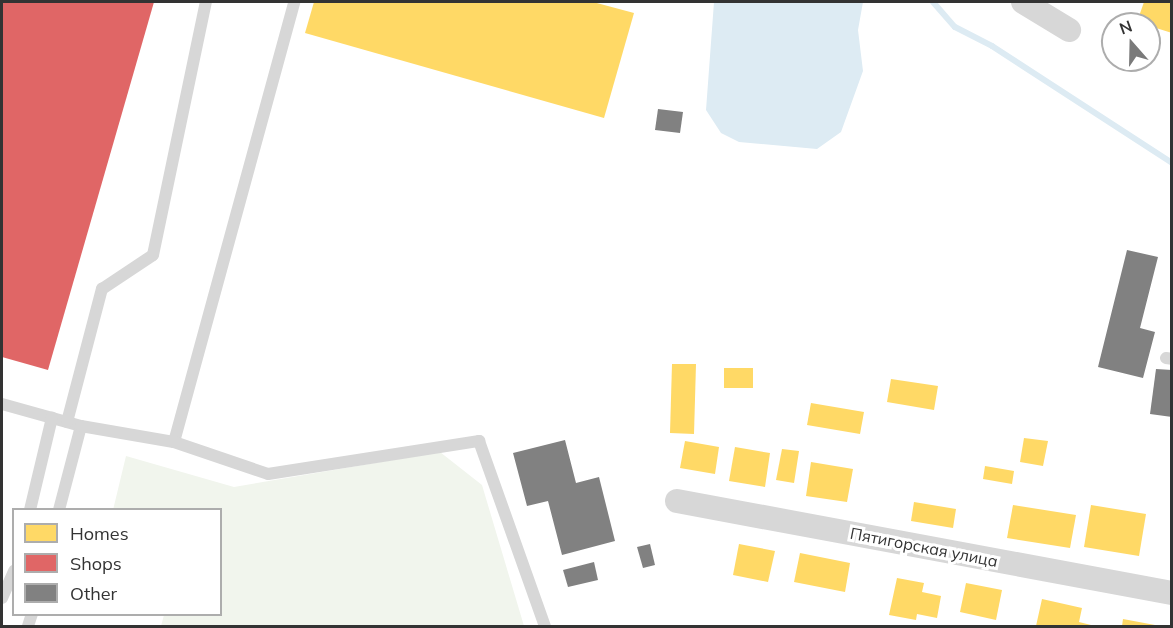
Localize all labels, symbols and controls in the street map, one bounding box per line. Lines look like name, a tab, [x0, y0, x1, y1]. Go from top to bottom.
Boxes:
north arrow	[1101, 12, 1161, 72]
text: N	[1116, 15, 1135, 38]
legend	[12, 508, 222, 616]
text: Homes	[70, 522, 129, 545]
street label: Пятигорская улица	[849, 523, 999, 571]
text: Shops	[70, 552, 122, 575]
text: Other	[70, 582, 117, 605]

